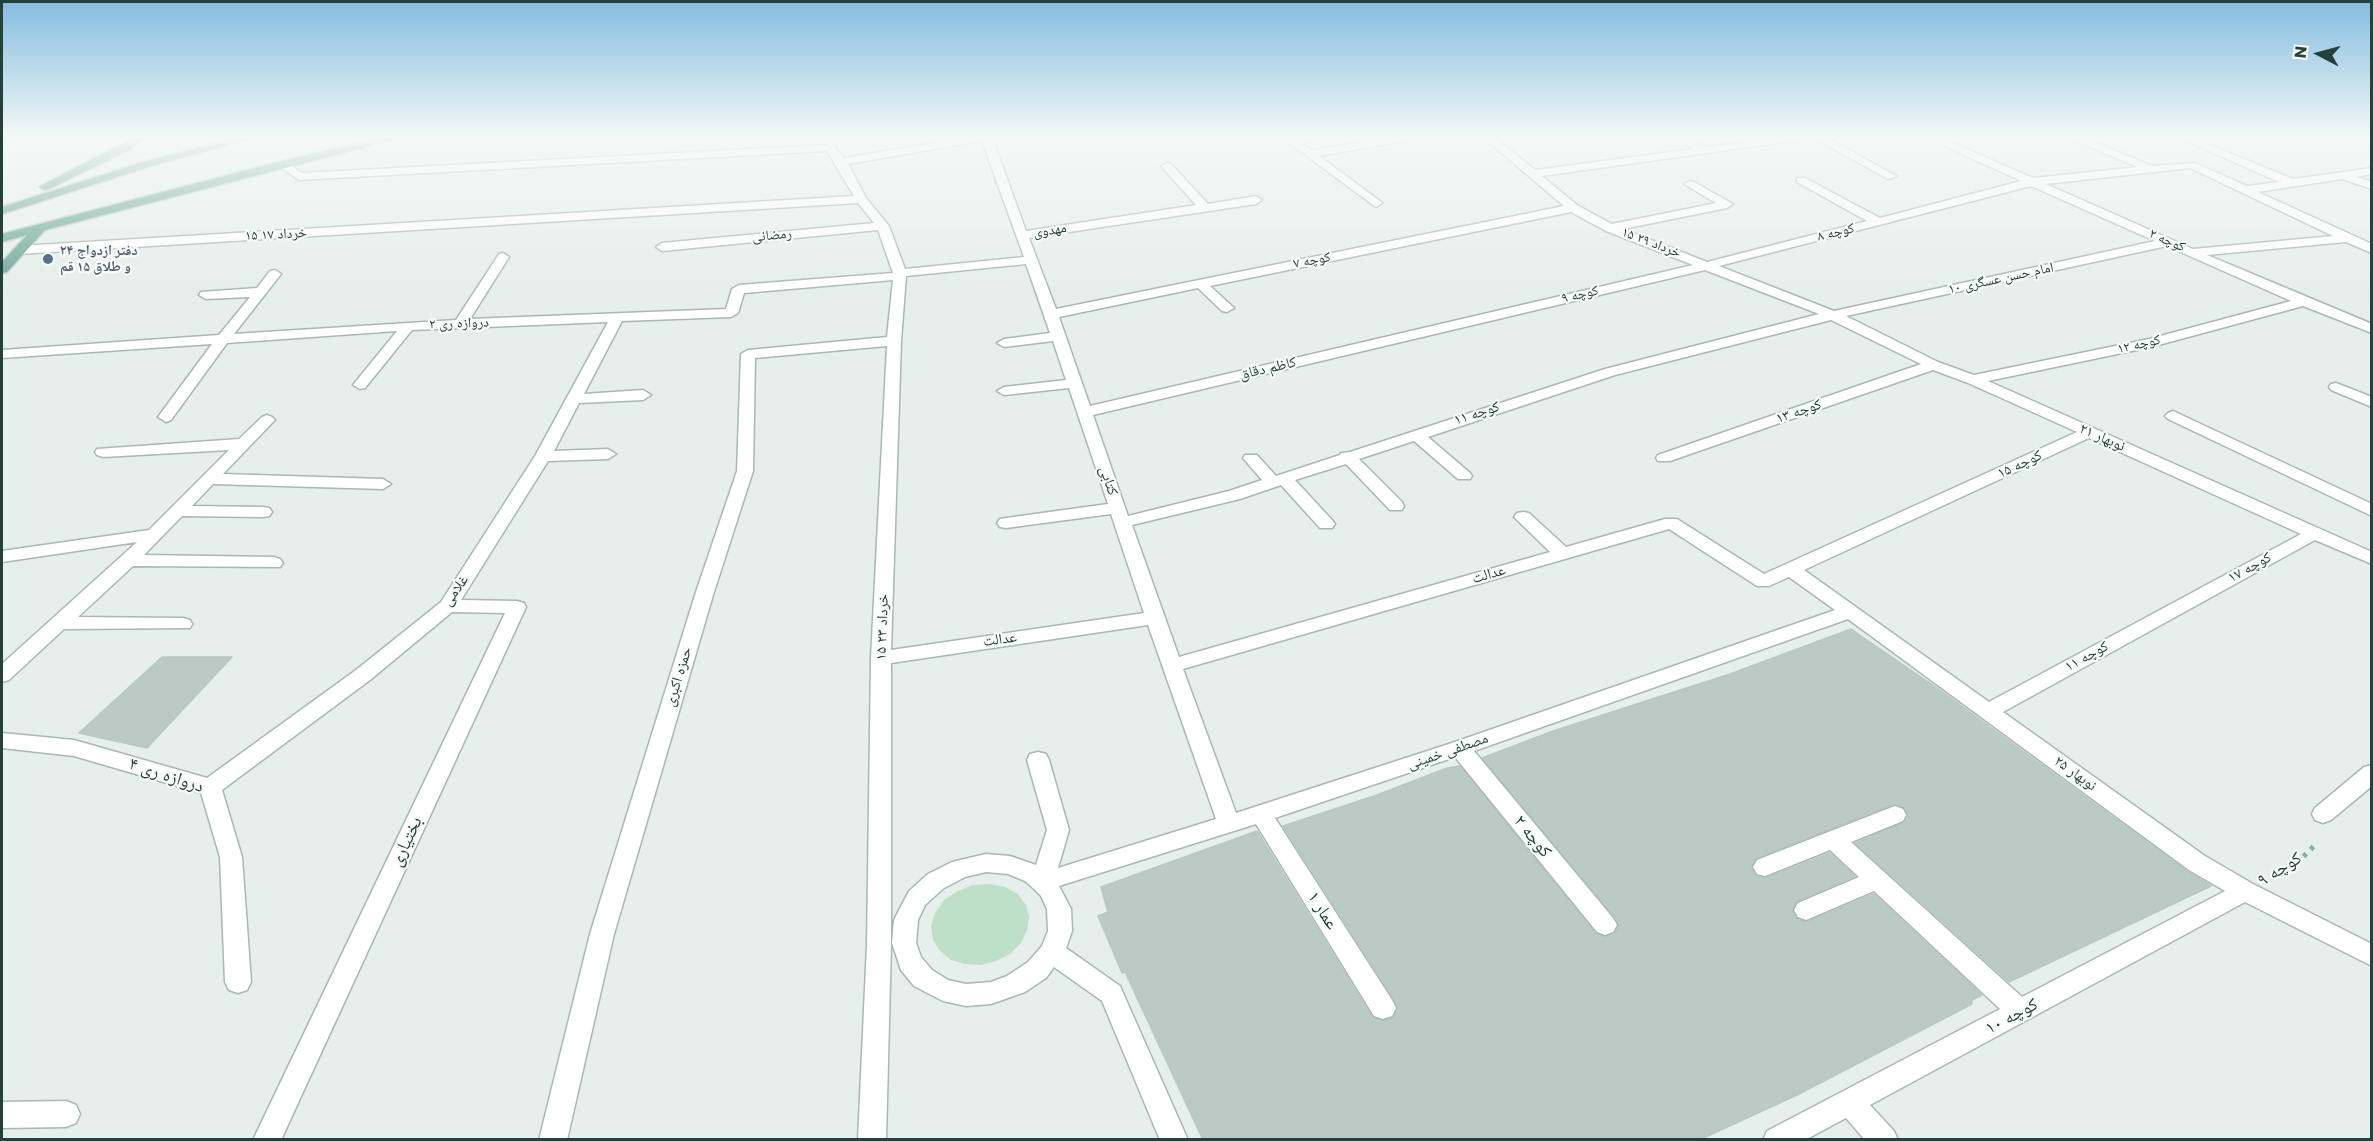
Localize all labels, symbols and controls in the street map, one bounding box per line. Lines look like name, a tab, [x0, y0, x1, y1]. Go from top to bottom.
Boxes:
north arrow	[2289, 24, 2349, 84]
text: N	[2289, 45, 2313, 59]
street label: مهدوی	[1032, 220, 1068, 242]
street label: کوچه ۸	[1816, 220, 1856, 246]
street label: ۱۵ خرداد ۲۹	[1619, 224, 1683, 262]
street label: ۱۵ خرداد ۱۷	[245, 225, 307, 245]
street label: رمضانی	[751, 226, 793, 246]
street label: کوچه ۲	[2146, 226, 2188, 256]
place label: دفتر ازدواج ۲۴ و طلاق ۱۵ قم	[60, 243, 138, 276]
street label: کوچه ۷	[1292, 249, 1332, 273]
marker: دفتر ازدواج ۲۴ و طلاق ۱۵ قم	[41, 252, 55, 266]
street label: امام حسن عسگری ۱۰	[1947, 260, 2055, 298]
street label: کوچه ۹	[1560, 283, 1600, 307]
street label: دروازه ری ۲	[429, 315, 489, 333]
street label: کوچه ۱۲	[2116, 332, 2162, 358]
street label: کاظم دقاق	[1238, 354, 1298, 384]
street label: کوچه ۱۳	[1774, 396, 1824, 428]
street label: کوچه ۱۱	[1452, 398, 1502, 430]
street label: نوبهار ۲۱	[2076, 420, 2128, 456]
street label: کوچه ۱۵	[1995, 447, 2045, 483]
street label: کتابی	[1095, 464, 1121, 498]
street label: کوچه ۱۷	[2225, 549, 2275, 587]
street label: عدالت	[1470, 562, 1508, 588]
street label: غلامی	[439, 572, 473, 610]
street label: ۱۵ خرداد ۲۳	[873, 593, 893, 661]
street label: عدالت	[982, 629, 1018, 651]
street label: کوچه ۱۱	[2062, 638, 2112, 676]
street label: حمزه اکبری	[661, 645, 697, 709]
street label: مصطفی خمینی	[1405, 730, 1491, 774]
street label: نوبهار ۲۵	[2050, 753, 2100, 795]
street label: دروازه ری ۴	[126, 754, 206, 798]
street label: کوچه ۲	[1508, 811, 1556, 863]
street label: بختیاری	[386, 814, 428, 870]
street label: کوچه ۹	[2254, 848, 2306, 892]
street label: عمار ۱	[1302, 888, 1342, 934]
street label: کوچه ۱۰	[1982, 994, 2042, 1040]

